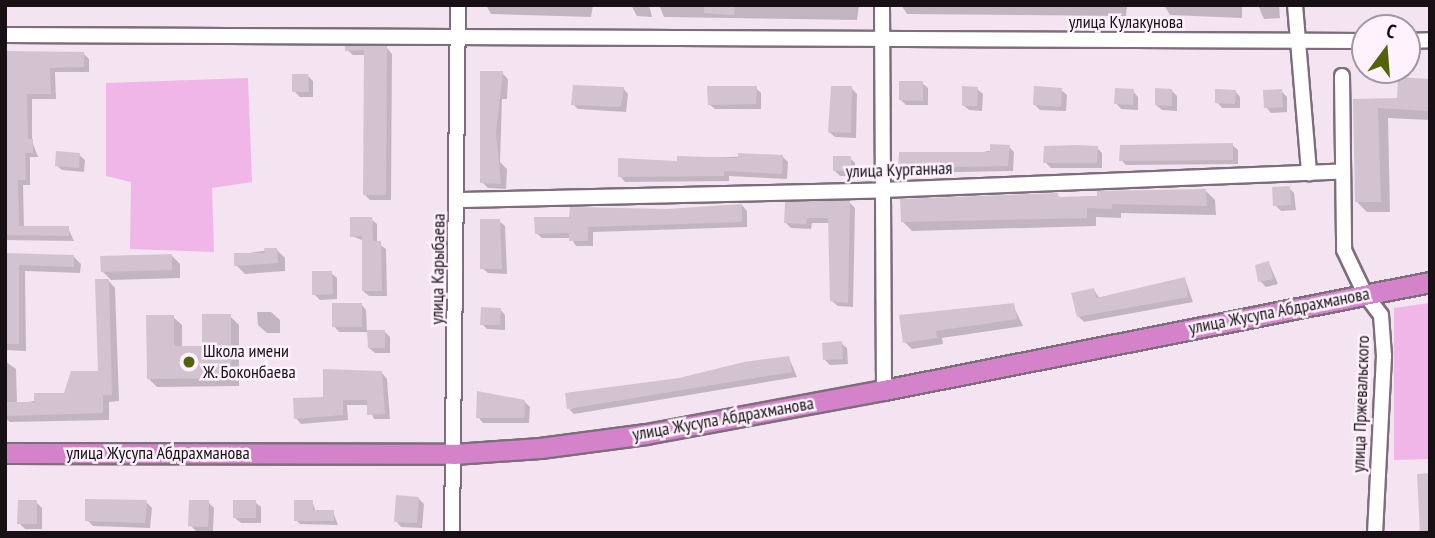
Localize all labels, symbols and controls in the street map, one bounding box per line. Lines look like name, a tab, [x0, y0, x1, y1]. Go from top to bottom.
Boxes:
street label: улица Кулакунова	[1069, 11, 1183, 33]
north arrow	[1351, 14, 1421, 84]
text: С	[1384, 18, 1399, 43]
street label: улица Курганная	[845, 157, 953, 183]
street label: улица Карыбаева	[426, 213, 450, 325]
street label: улица Жусупа Абдрахманова	[1187, 283, 1371, 339]
street label: улица Пржевальского	[1348, 335, 1374, 473]
place label: Школа имени Ж. Боконбаева	[203, 341, 297, 384]
marker: Школа имени Ж. Боконбаева	[181, 354, 197, 370]
street label: улица Жусупа Абдрахманова	[630, 392, 816, 446]
street label: улица Жусупа Абдрахманова	[66, 442, 250, 464]

